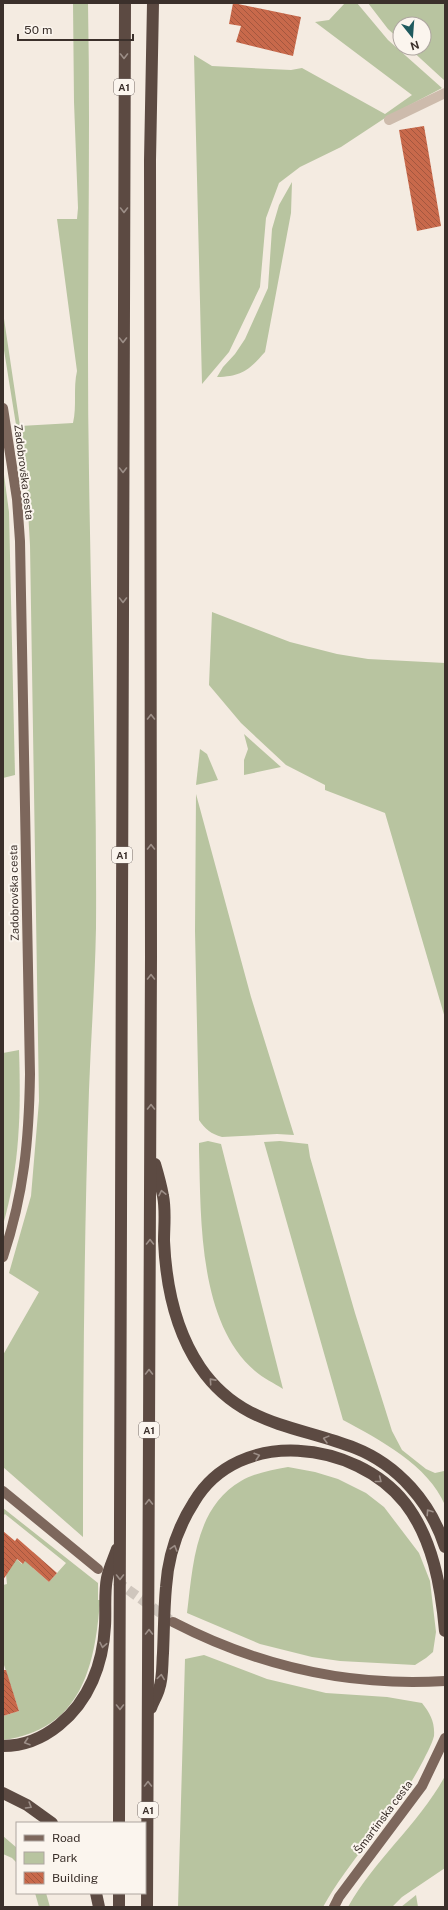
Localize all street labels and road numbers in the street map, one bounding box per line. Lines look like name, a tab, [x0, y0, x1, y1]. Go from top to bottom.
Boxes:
road number: A1	[114, 79, 134, 95]
street label: Zadobrovška cesta	[12, 423, 36, 521]
street label: Zadobrovška cesta	[7, 845, 21, 941]
road number: A1	[112, 847, 132, 863]
road number: A1	[139, 1422, 159, 1438]
street label: Šmartinska cesta	[351, 1777, 414, 1856]
road number: A1	[138, 1802, 158, 1818]

